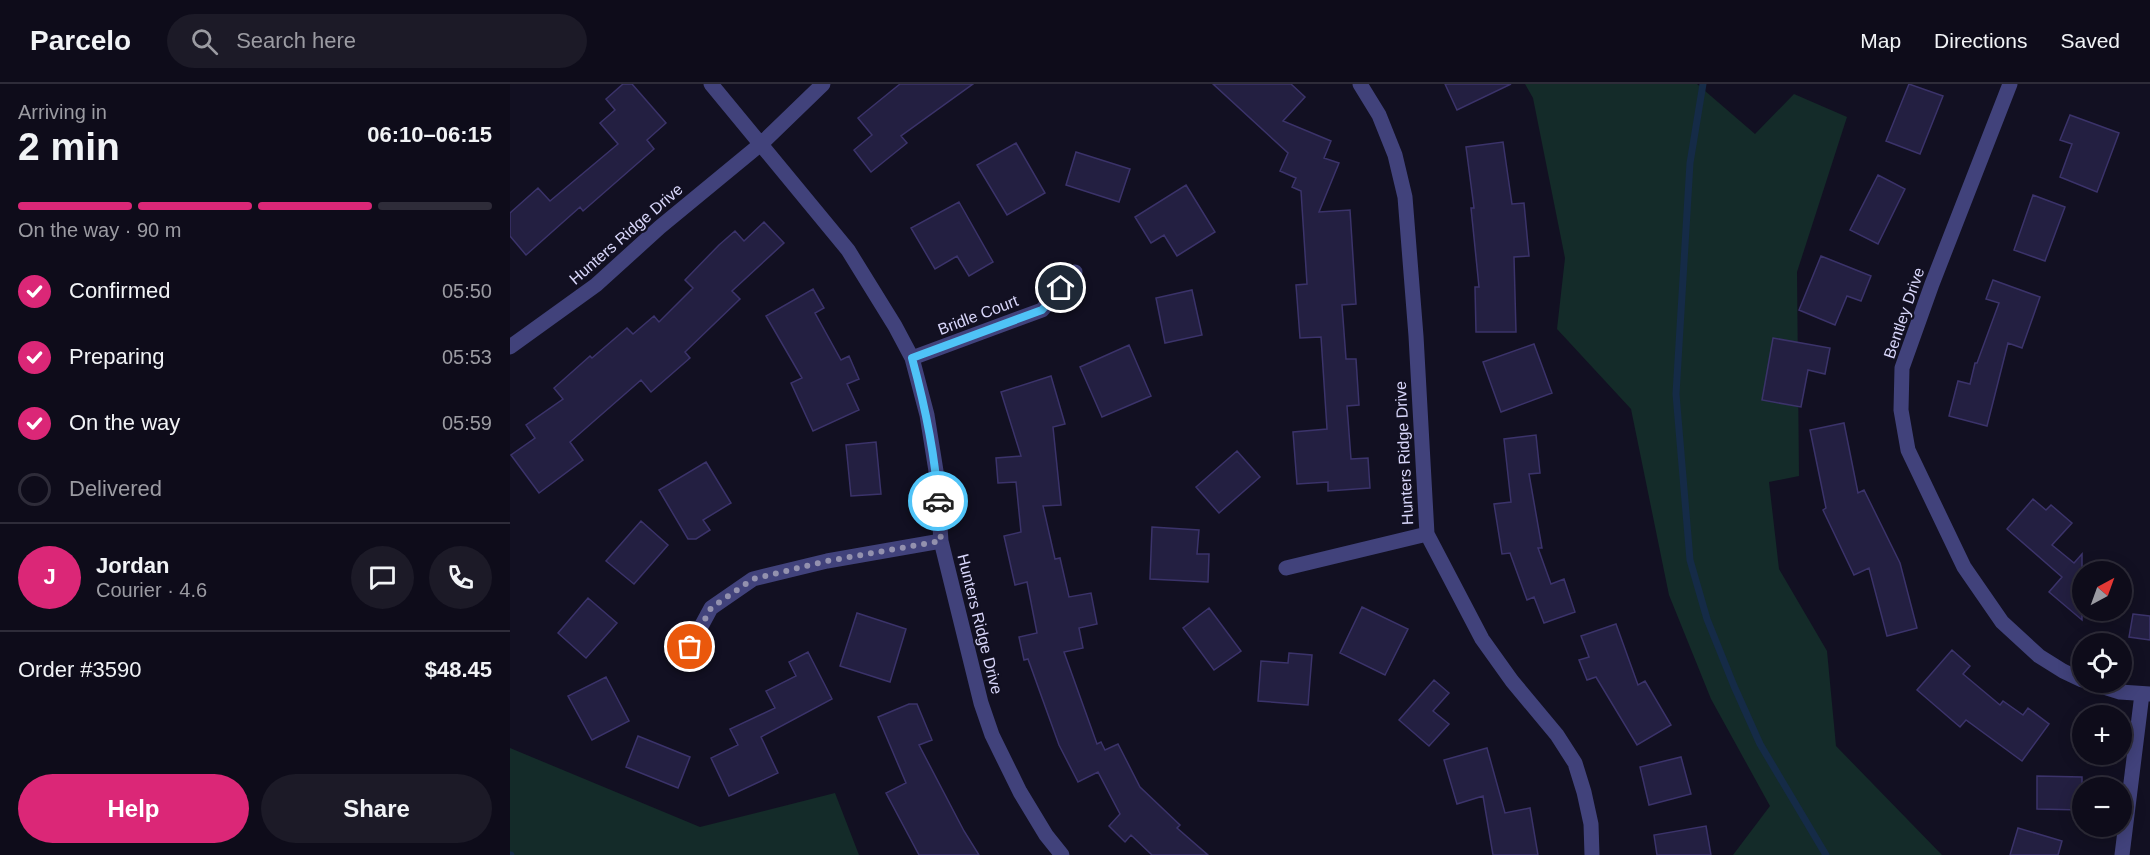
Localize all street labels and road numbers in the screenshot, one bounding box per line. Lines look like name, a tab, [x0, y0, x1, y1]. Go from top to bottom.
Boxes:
street label: Hunters Ridge Drive	[566, 180, 686, 288]
street label: Bentley Drive	[1880, 265, 1928, 361]
street label: Bridle Court	[936, 292, 1021, 338]
street label: Hunters Ridge Drive	[1392, 381, 1416, 525]
street label: Hunters Ridge Drive	[954, 552, 1006, 696]

